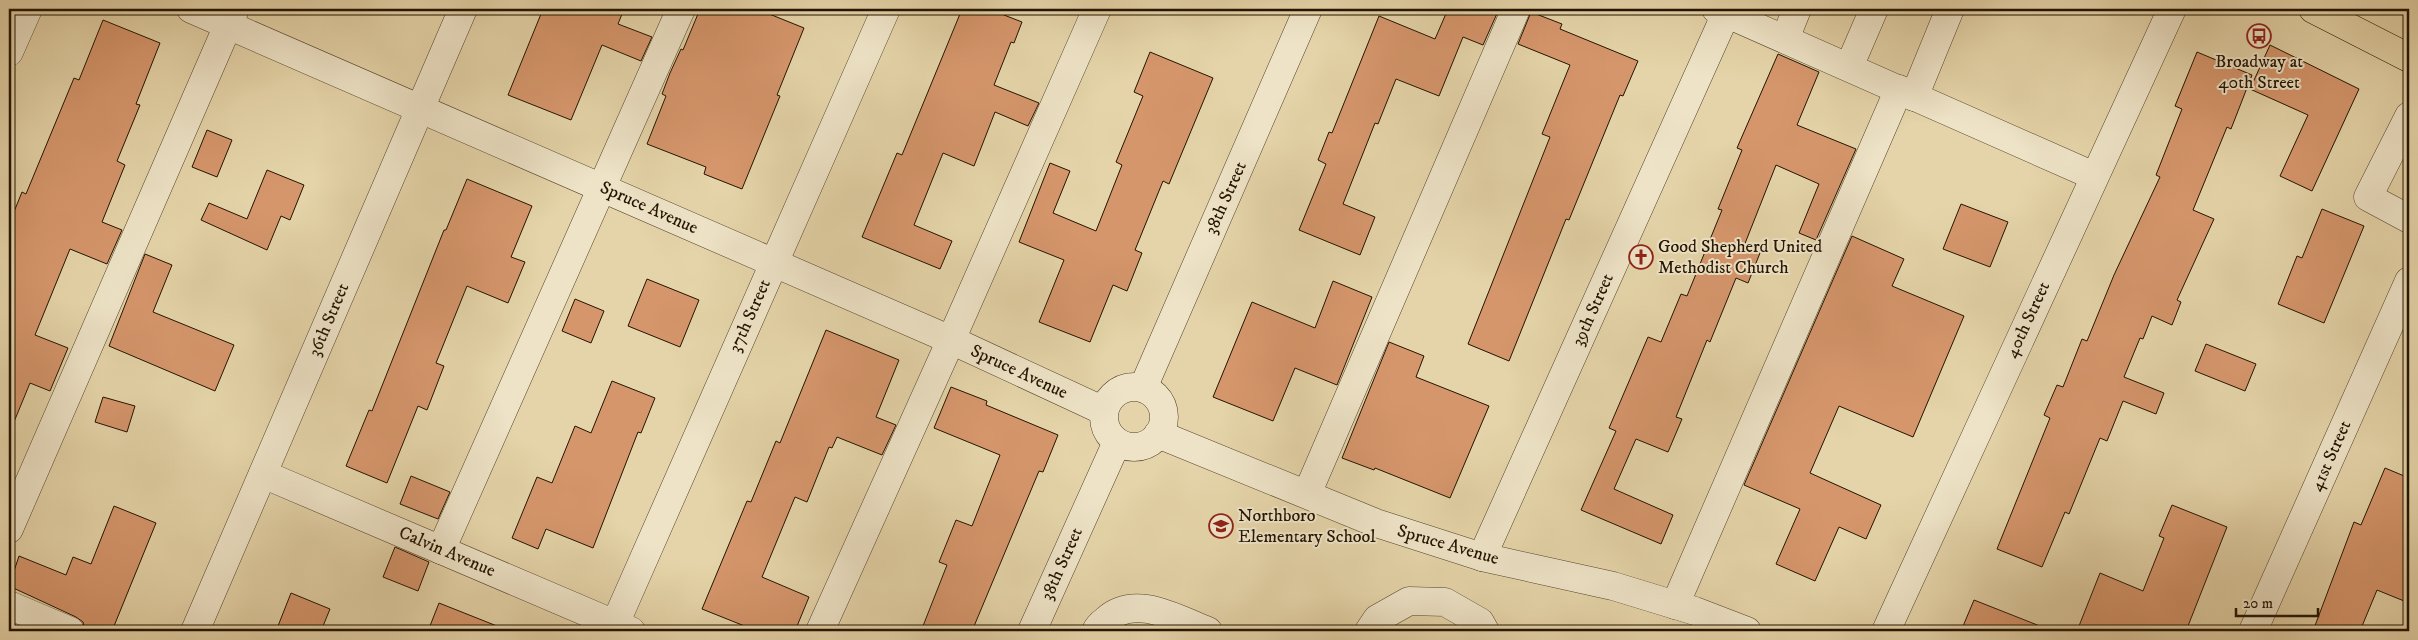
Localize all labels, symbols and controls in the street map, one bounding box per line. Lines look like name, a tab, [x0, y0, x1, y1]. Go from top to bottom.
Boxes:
bus stop icon: Broadway at 40th Street	[2246, 23, 2272, 49]
place label: Broadway at 40th Street	[2215, 51, 2303, 94]
street label: 38th Street	[1200, 158, 1252, 238]
street label: Spruce Avenue	[597, 177, 701, 239]
place label: Good Shepherd United Methodist Church	[1658, 236, 1822, 279]
church icon: Good Shepherd United Methodist Church	[1628, 244, 1654, 270]
street label: 39th Street	[1567, 270, 1619, 350]
street label: 37th Street	[724, 276, 776, 356]
street label: 40th Street	[2001, 278, 2055, 362]
street label: 36th Street	[304, 280, 354, 360]
street label: Spruce Avenue	[967, 340, 1071, 404]
street label: 41st Street	[2306, 417, 2356, 495]
place label: Northboro Elementary School	[1238, 505, 1376, 548]
school or university icon: Northboro Elementary School	[1208, 513, 1234, 539]
street label: Spruce Avenue	[1395, 520, 1501, 570]
street label: Calvin Avenue	[395, 522, 499, 582]
street label: 38th Street	[1036, 524, 1088, 604]
scale bar	[2236, 585, 2318, 617]
text: 20 m	[2243, 594, 2273, 613]

